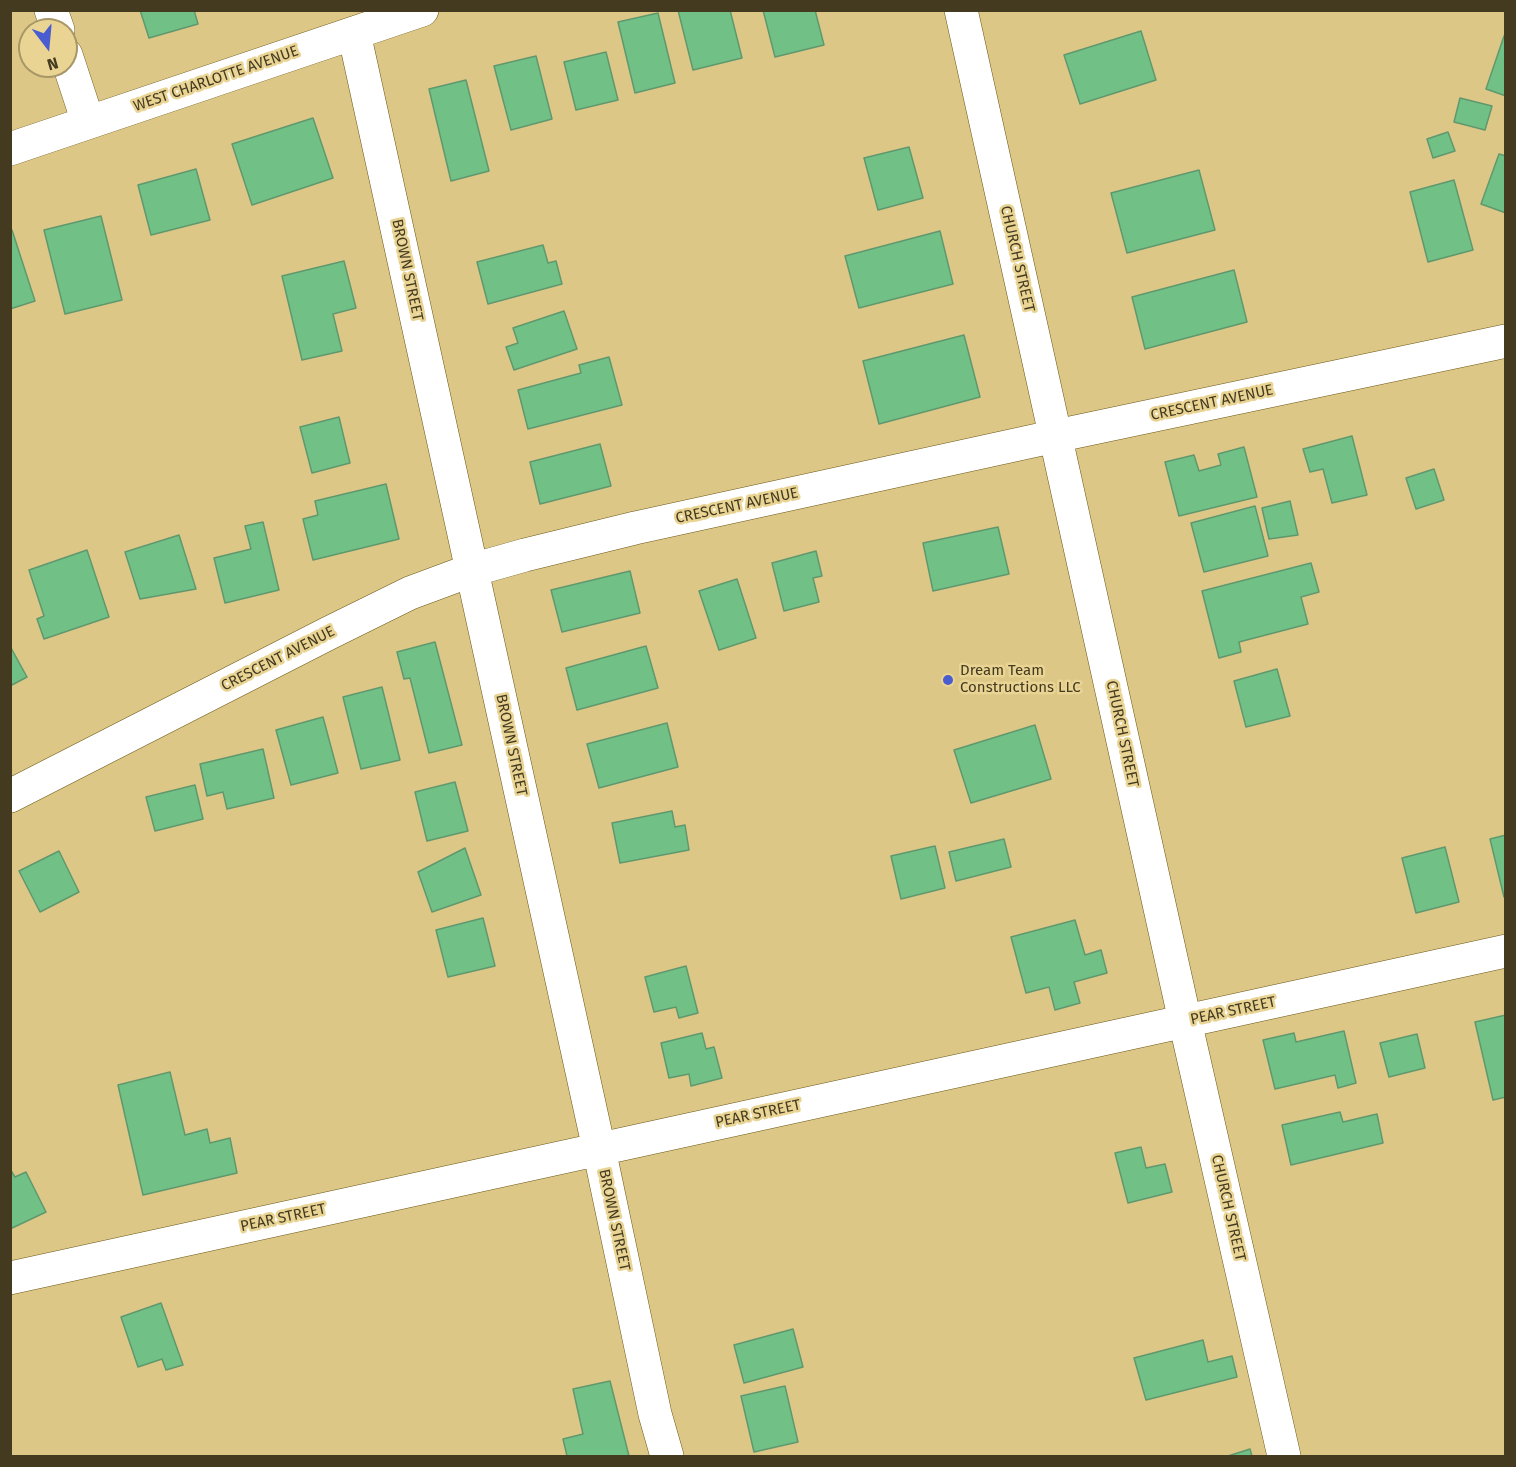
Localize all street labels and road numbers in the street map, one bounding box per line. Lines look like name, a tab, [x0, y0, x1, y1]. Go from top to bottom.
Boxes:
street label: WEST CHARLOTTE AVENUE	[131, 42, 301, 116]
street label: CHURCH STREET	[996, 204, 1038, 314]
street label: BROWN STREET	[387, 217, 427, 323]
street label: CRESCENT AVENUE	[1149, 381, 1275, 425]
street label: CRESCENT AVENUE	[674, 484, 800, 528]
street label: CRESCENT AVENUE	[218, 623, 338, 695]
street label: CHURCH STREET	[1102, 679, 1142, 789]
street label: BROWN STREET	[491, 692, 531, 798]
street label: PEAR STREET	[1189, 993, 1277, 1029]
street label: PEAR STREET	[714, 1096, 802, 1132]
street label: CHURCH STREET	[1207, 1153, 1249, 1263]
street label: BROWN STREET	[594, 1167, 634, 1273]
street label: PEAR STREET	[239, 1200, 327, 1236]

